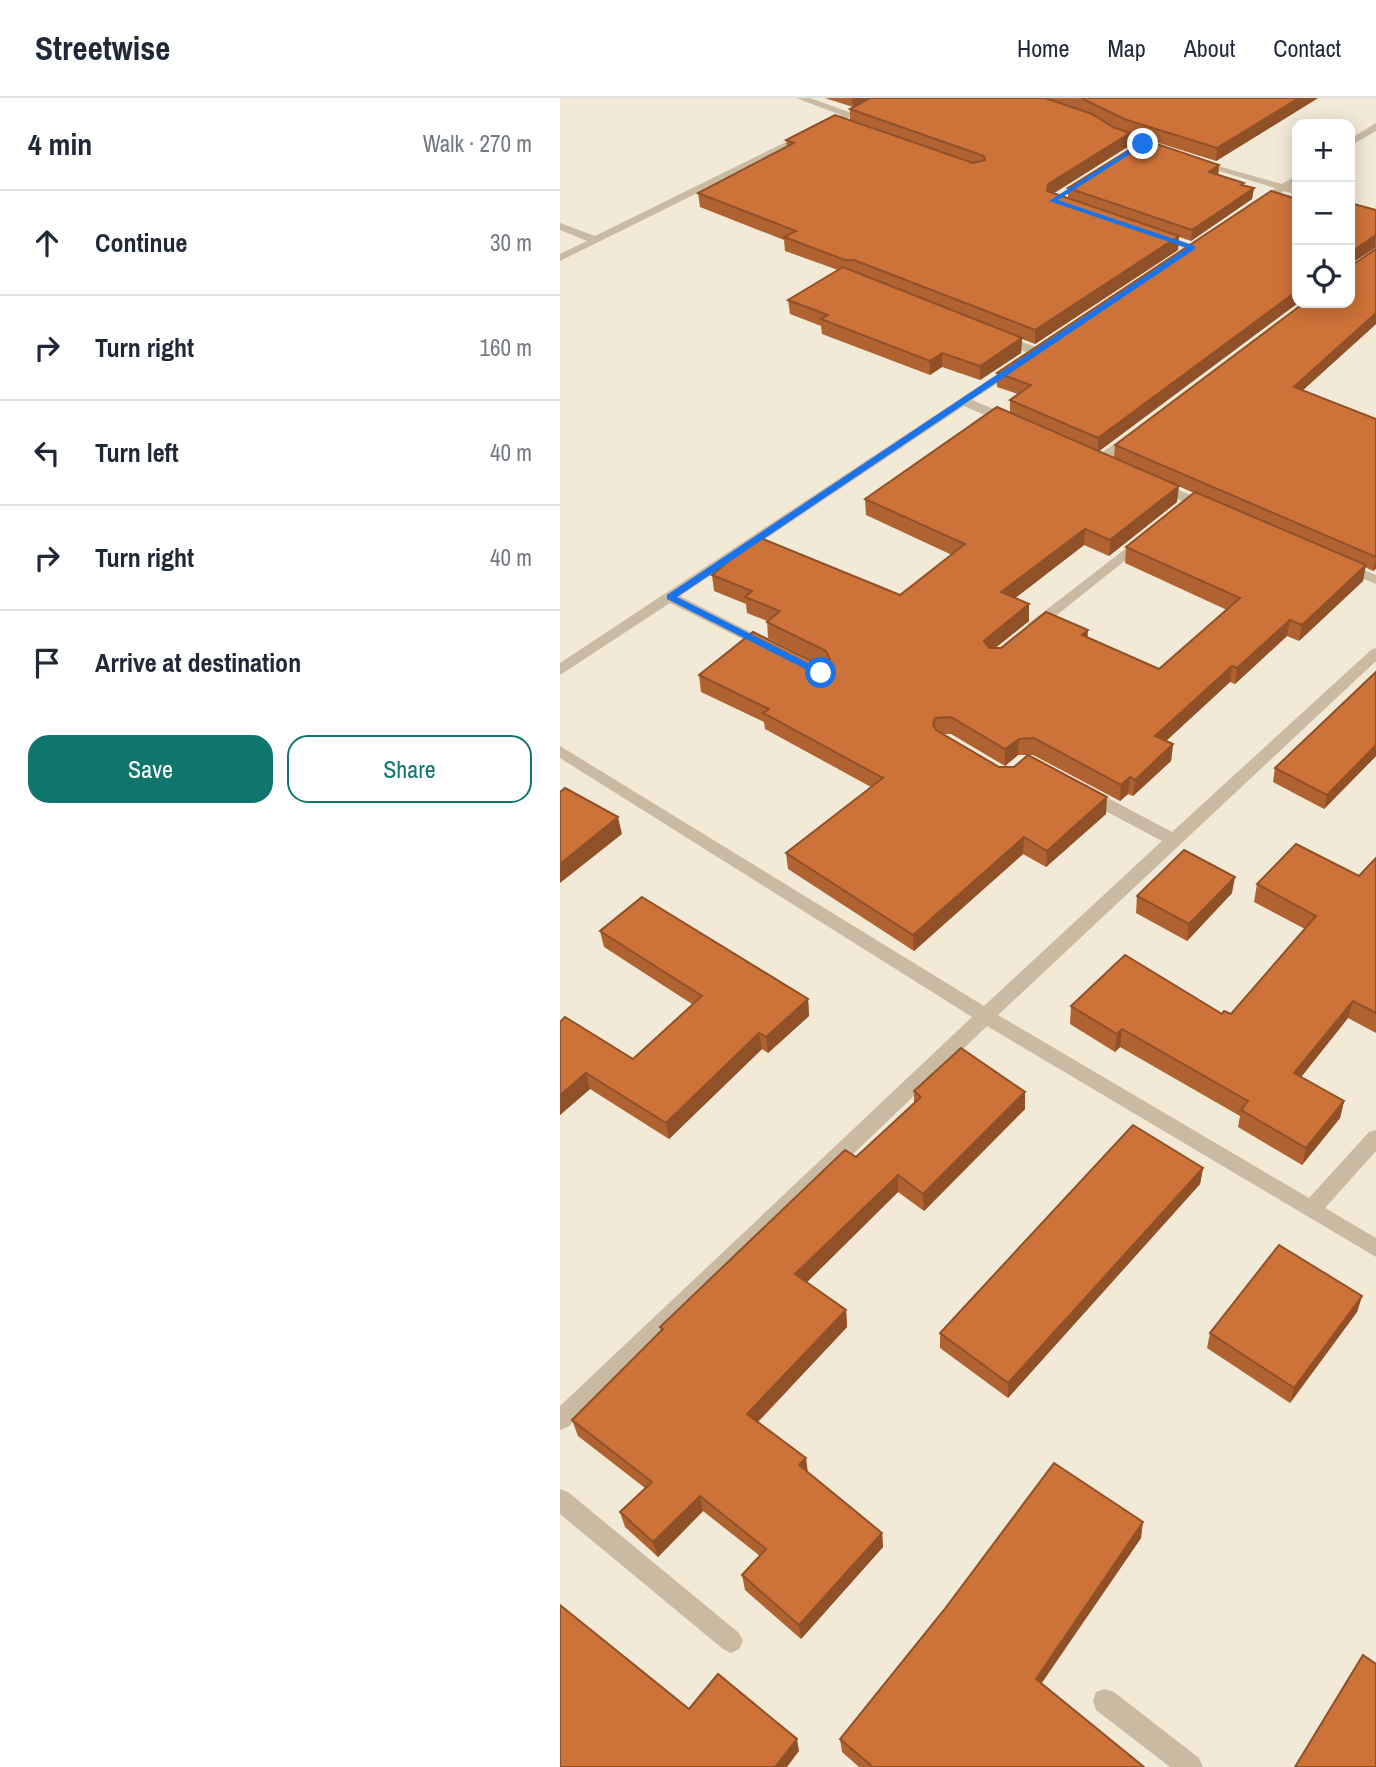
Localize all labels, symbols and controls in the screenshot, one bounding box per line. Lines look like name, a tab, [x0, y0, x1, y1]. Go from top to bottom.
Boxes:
text: Streetwise	[35, 26, 170, 70]
text: Home	[1017, 32, 1069, 64]
text: Map	[1107, 32, 1146, 64]
text: About	[1184, 32, 1235, 64]
text: Contact	[1273, 32, 1341, 64]
map controls	[1292, 119, 1355, 308]
button: +	[1292, 119, 1355, 182]
text: 4 min	[28, 124, 92, 164]
text: Walk · 270 m	[423, 128, 532, 159]
route end	[1127, 128, 1158, 159]
button: −	[1292, 182, 1355, 245]
icon: ahead	[28, 224, 66, 262]
text: Continue	[95, 225, 187, 260]
text: 30 m	[490, 227, 532, 258]
button: locate	[1292, 245, 1355, 308]
icon: right	[28, 329, 66, 367]
text: Turn right	[95, 330, 194, 365]
text: 160 m	[480, 332, 532, 363]
icon: left	[28, 434, 66, 472]
text: Turn left	[95, 435, 179, 470]
text: 40 m	[490, 437, 532, 468]
icon: right	[28, 539, 66, 577]
text: Turn right	[95, 540, 194, 575]
text: 40 m	[490, 542, 532, 573]
icon: arrive	[28, 644, 66, 682]
text: Arrive at destination	[95, 645, 301, 680]
route start	[805, 657, 836, 688]
button: Save	[28, 735, 273, 803]
button: Share	[287, 735, 532, 803]

